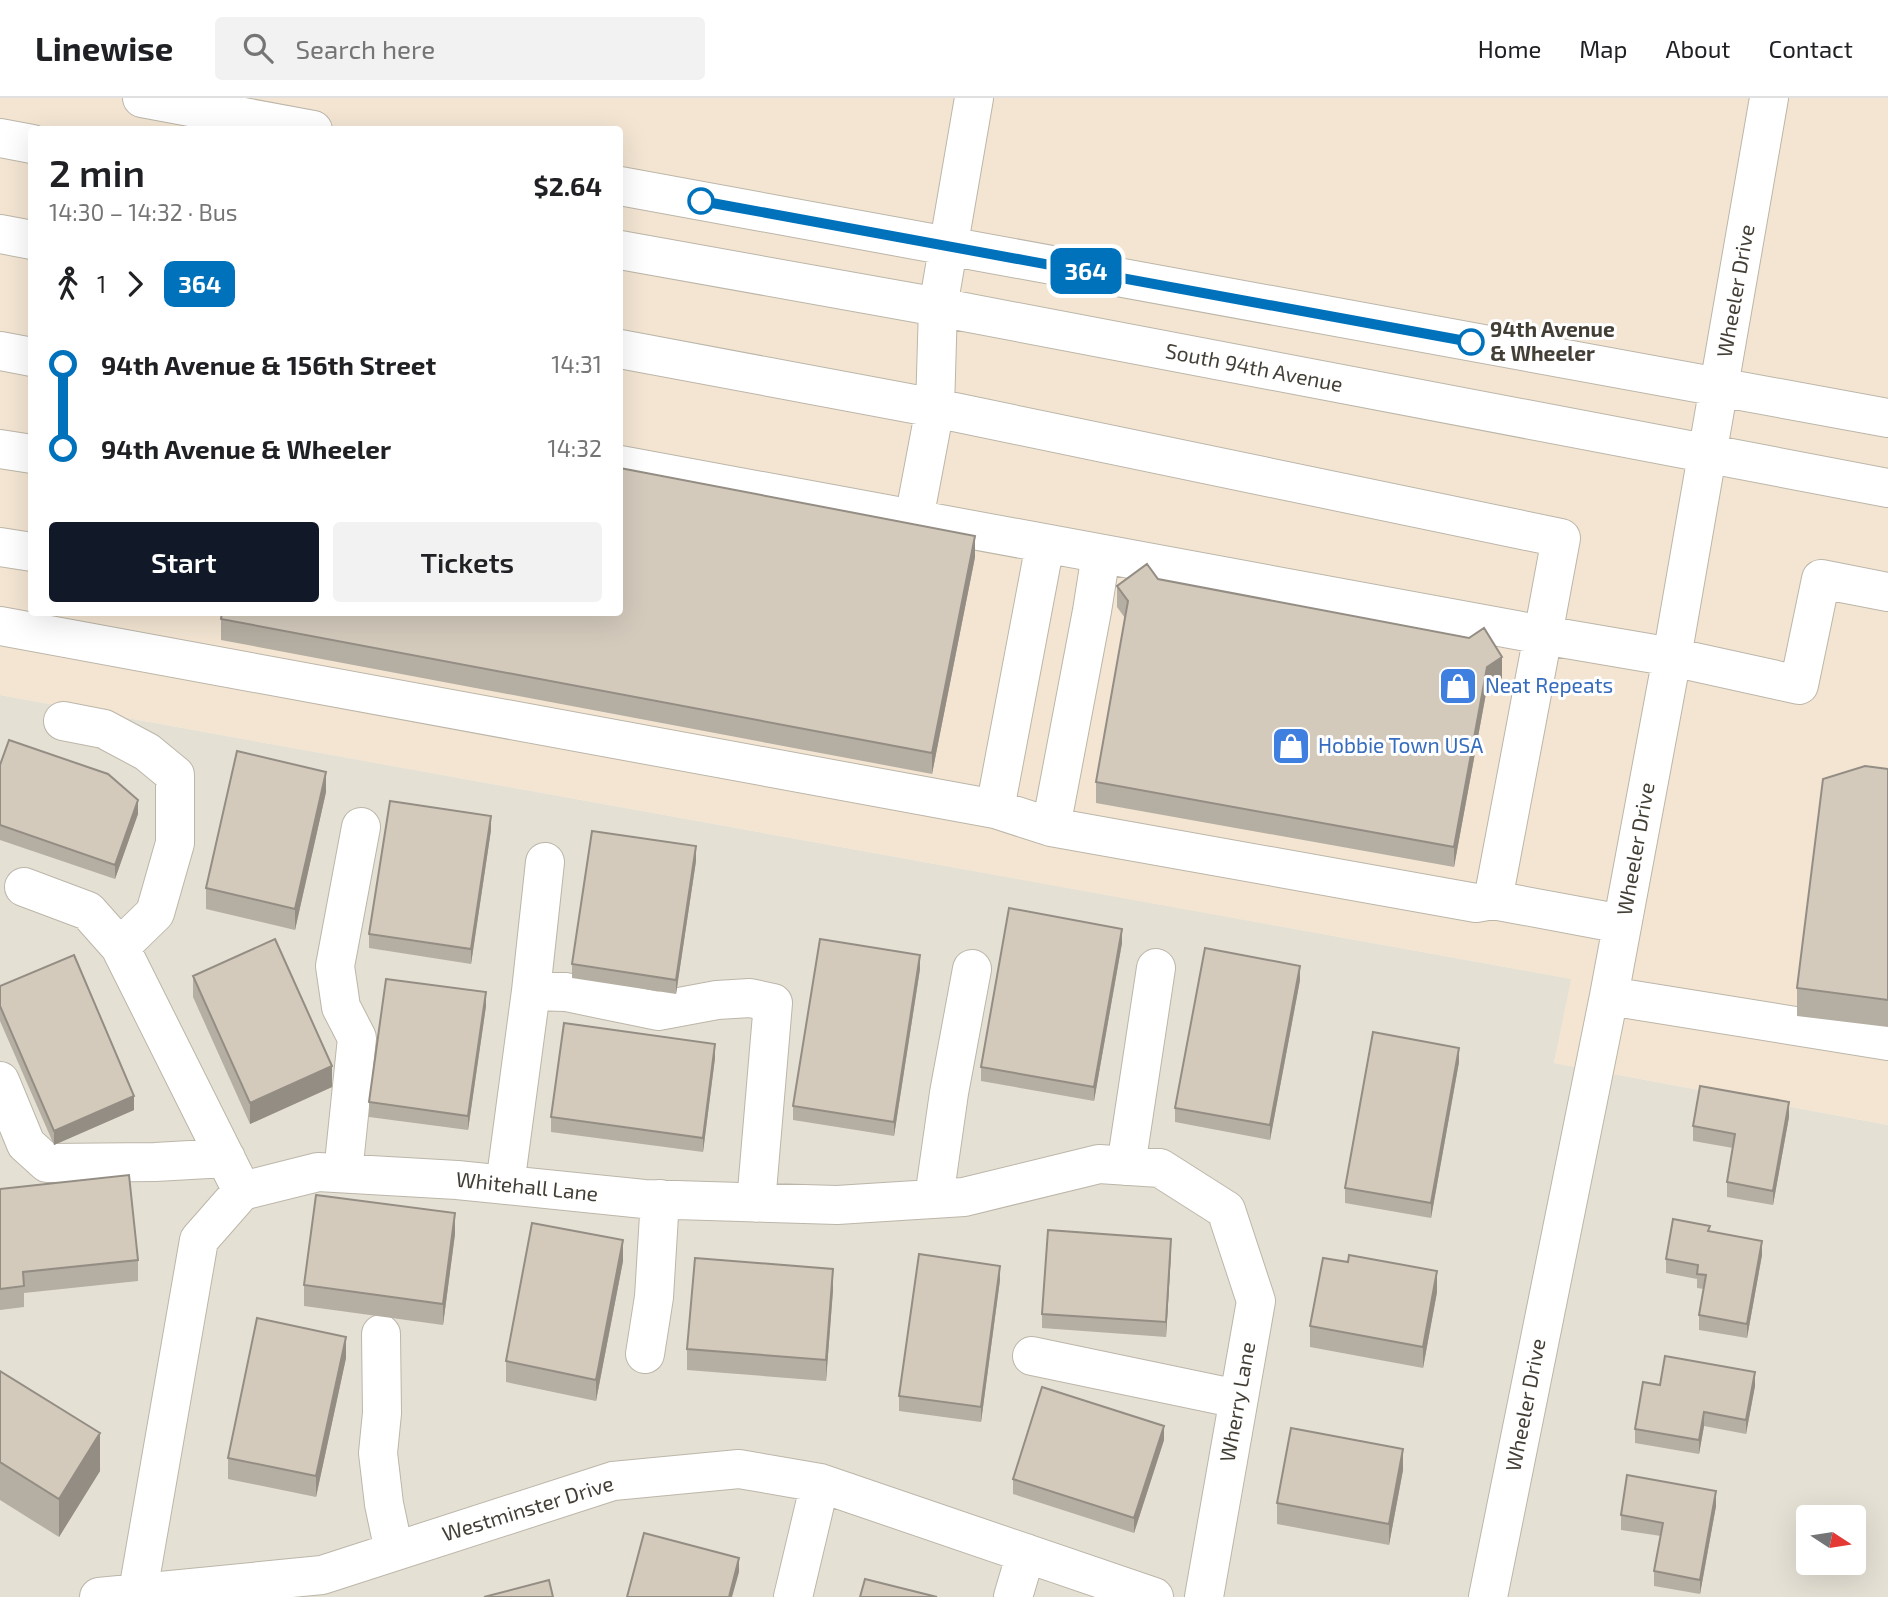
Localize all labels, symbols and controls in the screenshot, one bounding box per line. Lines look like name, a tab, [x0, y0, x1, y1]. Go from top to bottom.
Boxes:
search box	[215, 17, 705, 80]
text: Linewise	[35, 28, 173, 68]
icon: search	[239, 29, 277, 67]
text: Search here	[295, 33, 435, 64]
text: Home	[1478, 34, 1541, 63]
text: Map	[1579, 34, 1627, 63]
text: About	[1665, 34, 1731, 63]
text: Contact	[1769, 34, 1853, 63]
text: 2 min	[49, 149, 145, 195]
text: $2.64	[534, 170, 602, 201]
unlabelled marker	[688, 188, 714, 214]
text: 14:30 – 14:32 · Bus	[49, 198, 237, 226]
street label: Wheeler Drive	[1711, 222, 1759, 359]
line badge: 364	[1046, 248, 1126, 294]
text: 364	[1064, 256, 1108, 285]
icon: walk	[49, 265, 87, 303]
icon: forward	[116, 265, 154, 303]
text: 364	[178, 269, 221, 298]
text: 1	[97, 270, 106, 298]
place label: 94th Avenue & Wheeler	[1490, 316, 1615, 365]
marker: 94th Avenue & Wheeler	[1458, 329, 1484, 355]
street label: South 94th Avenue	[1163, 337, 1345, 396]
text: 94th Avenue & 156th Street	[101, 349, 436, 380]
text: 14:31	[551, 350, 602, 378]
text: 94th Avenue & Wheeler	[101, 433, 391, 464]
text: 14:32	[548, 434, 602, 462]
button: Start	[49, 522, 319, 602]
button: Tickets	[333, 522, 602, 602]
shop icon: Neat Repeats	[1437, 665, 1479, 707]
place label: Neat Repeats	[1485, 672, 1613, 697]
shop icon: Hobbie Town USA	[1270, 725, 1312, 767]
place label: Hobbie Town USA	[1318, 732, 1483, 757]
street label: Wheeler Drive	[1611, 780, 1659, 917]
street label: Whitehall Lane	[455, 1166, 599, 1205]
street label: Wheeler Drive	[1499, 1336, 1550, 1473]
street label: Wherry Lane	[1214, 1340, 1259, 1464]
street label: Westminster Drive	[439, 1470, 616, 1546]
north arrow	[1796, 1505, 1866, 1575]
map controls	[1796, 1505, 1866, 1575]

